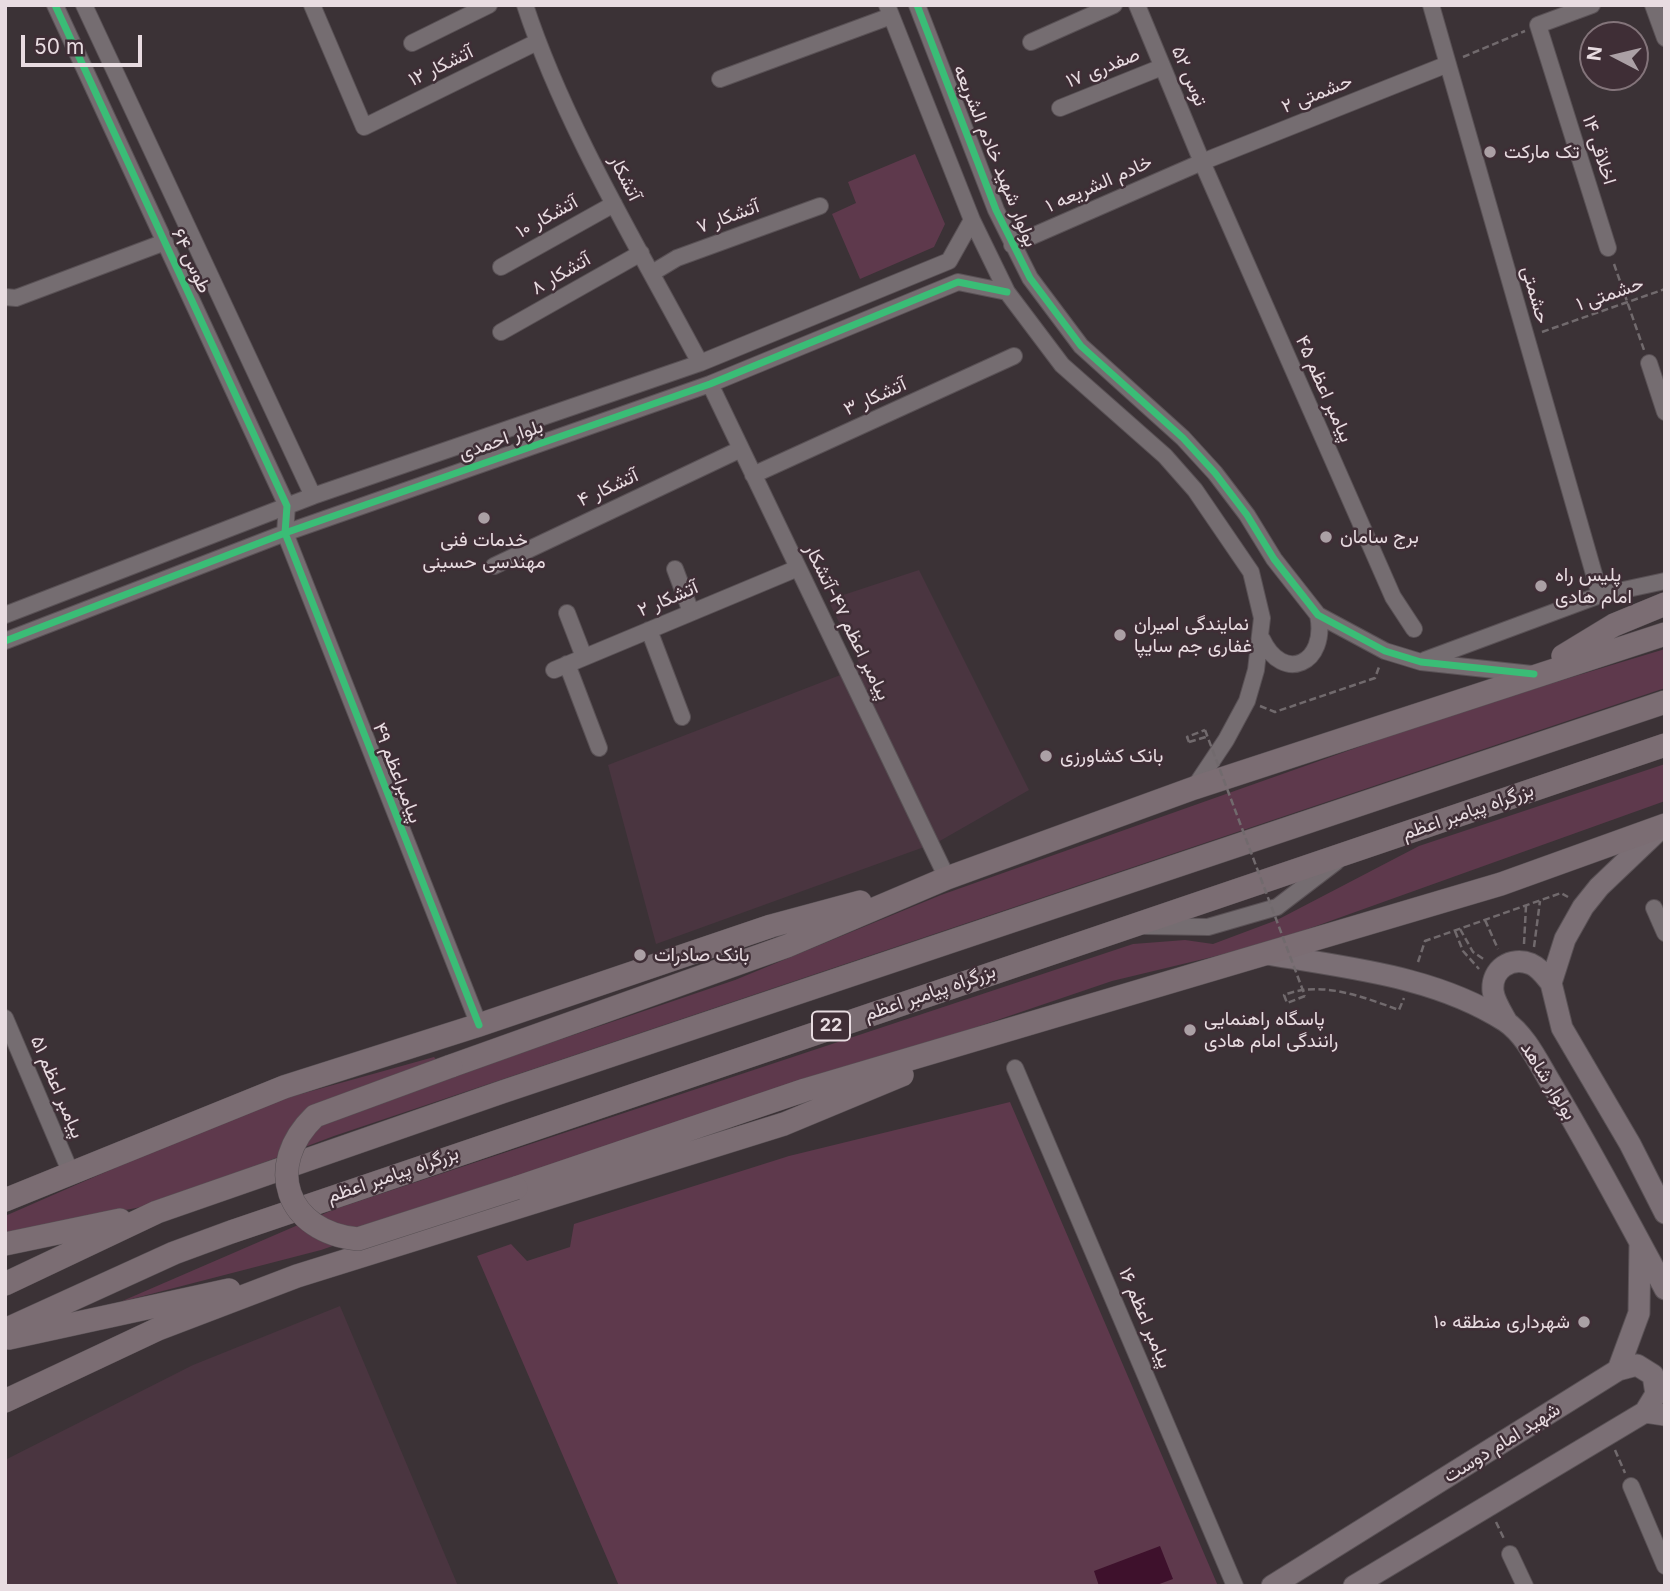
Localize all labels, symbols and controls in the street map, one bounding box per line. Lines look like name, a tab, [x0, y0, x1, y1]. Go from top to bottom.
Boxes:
scale bar	[24, 21, 145, 65]
north arrow	[1579, 21, 1649, 91]
text: 50 m	[34, 34, 84, 59]
street label: آتشکار ۱۲	[405, 41, 477, 91]
street label: توس ۵۲	[1166, 42, 1212, 110]
street label: صفدری ۱۷	[1063, 43, 1143, 93]
text: N	[1582, 45, 1607, 62]
street label: بولوار شهید خادم الشریعه	[948, 62, 1042, 250]
street label: حشمتی ۲	[1278, 70, 1356, 118]
street label: اخلاقی ۱۴	[1577, 113, 1621, 187]
place label: تک مارکت	[1504, 141, 1579, 163]
marker: تک مارکت	[1482, 144, 1498, 160]
street label: خادم الشریعه ۱	[1042, 150, 1156, 218]
street label: آتشکار	[604, 151, 646, 205]
street label: آتشکار ۱۰	[512, 191, 582, 243]
street label: آتشکار ۷	[694, 195, 762, 239]
street label: طوس ۶۴	[166, 225, 216, 297]
street label: آتشکار ۸	[527, 248, 595, 300]
street label: حشمتی	[1516, 264, 1554, 326]
street label: حشمتی ۱	[1573, 272, 1647, 316]
street label: پیامبر اعظم ۴۵	[1290, 332, 1358, 446]
street label: آتشکار ۳	[840, 373, 910, 421]
street label: بلوار احمدی	[456, 415, 546, 465]
street label: آتشکار ۴	[574, 464, 642, 512]
marker: خدمات فنی مهندسی حسینی	[476, 510, 492, 526]
place label: برج سامان	[1340, 526, 1419, 548]
place label: خدمات فنی مهندسی حسینی	[422, 529, 546, 573]
marker: برج سامان	[1318, 529, 1334, 545]
street label: پیامبر اعظم ۴۷-آتشکار	[799, 540, 895, 704]
place label: پلیس راه امام هادی	[1555, 564, 1632, 608]
street label: آتشکار ۲	[634, 576, 702, 622]
marker: پلیس راه امام هادی	[1533, 578, 1549, 594]
place label: نمایندگی امیران غفاری جم سایپا	[1134, 613, 1252, 657]
marker: نمایندگی امیران غفاری جم سایپا	[1112, 627, 1128, 643]
street label: پیامبراعظم ۴۹	[367, 720, 427, 826]
place label: بانک کشاورزی	[1060, 745, 1163, 767]
marker: بانک کشاورزی	[1038, 748, 1054, 764]
street label: بزرگراه پیامبر اعظم	[1399, 779, 1537, 845]
place label: بانک صادرات	[654, 944, 749, 966]
marker: بانک صادرات	[632, 947, 648, 963]
street label: بزرگراه پیامبر اعظم	[861, 960, 999, 1026]
place label: پاسگاه راهنمایی رانندگی امام هادی	[1204, 1008, 1338, 1052]
road number: 22	[812, 1012, 850, 1041]
marker: پاسگاه راهنمایی رانندگی امام هادی	[1182, 1022, 1198, 1038]
street label: پیامبر اعظم ۵۱	[25, 1032, 89, 1142]
street label: بولوار شاهد	[1515, 1038, 1581, 1124]
street label: بزرگراه پیامبر اعظم	[324, 1142, 462, 1208]
street label: پیامبر اعظم ۱۶	[1114, 1264, 1176, 1372]
place label: شهرداری منطقه ۱۰	[1433, 1311, 1570, 1333]
marker: شهرداری منطقه ۱۰	[1576, 1314, 1592, 1330]
street label: شهید امام دوست	[1440, 1398, 1564, 1488]

